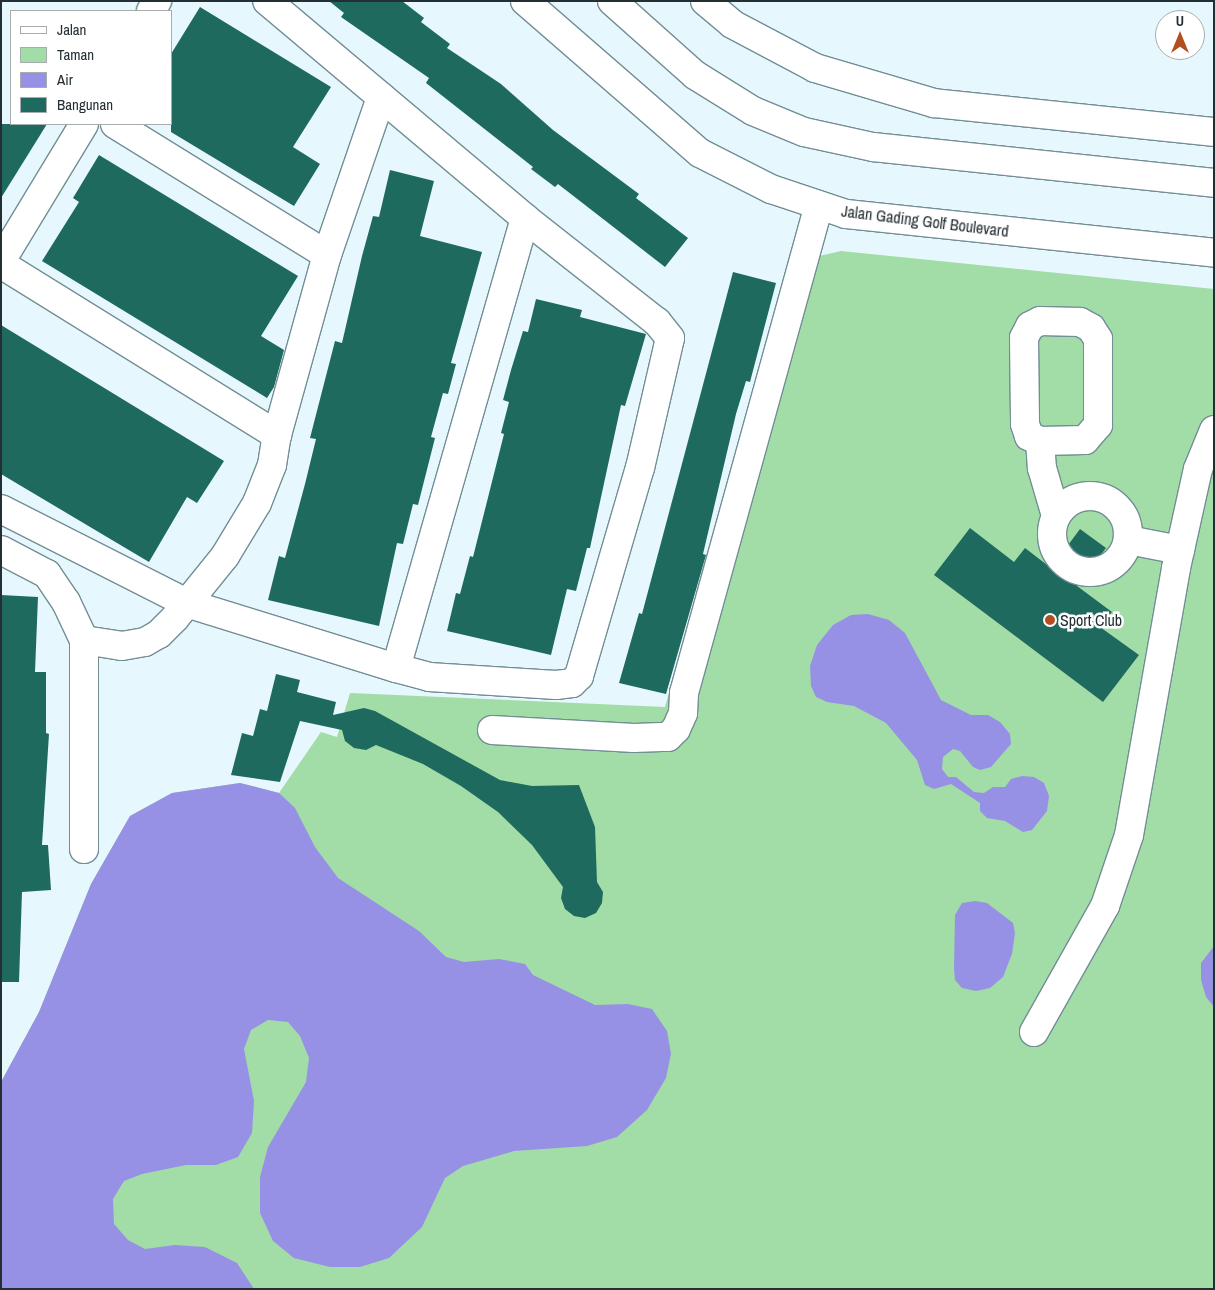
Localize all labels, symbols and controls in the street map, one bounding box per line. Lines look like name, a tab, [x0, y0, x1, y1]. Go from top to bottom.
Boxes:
legend	[10, 10, 172, 125]
north arrow	[1155, 10, 1205, 60]
text: U	[1176, 12, 1184, 30]
text: Jalan	[57, 19, 86, 40]
text: Taman	[57, 44, 94, 65]
text: Air	[57, 69, 73, 90]
text: Bangunan	[57, 94, 113, 115]
street label: Jalan Gading Golf Boulevard	[840, 201, 1010, 241]
place label: Sport Club	[1060, 610, 1122, 630]
marker: Sport Club	[1044, 614, 1056, 626]

